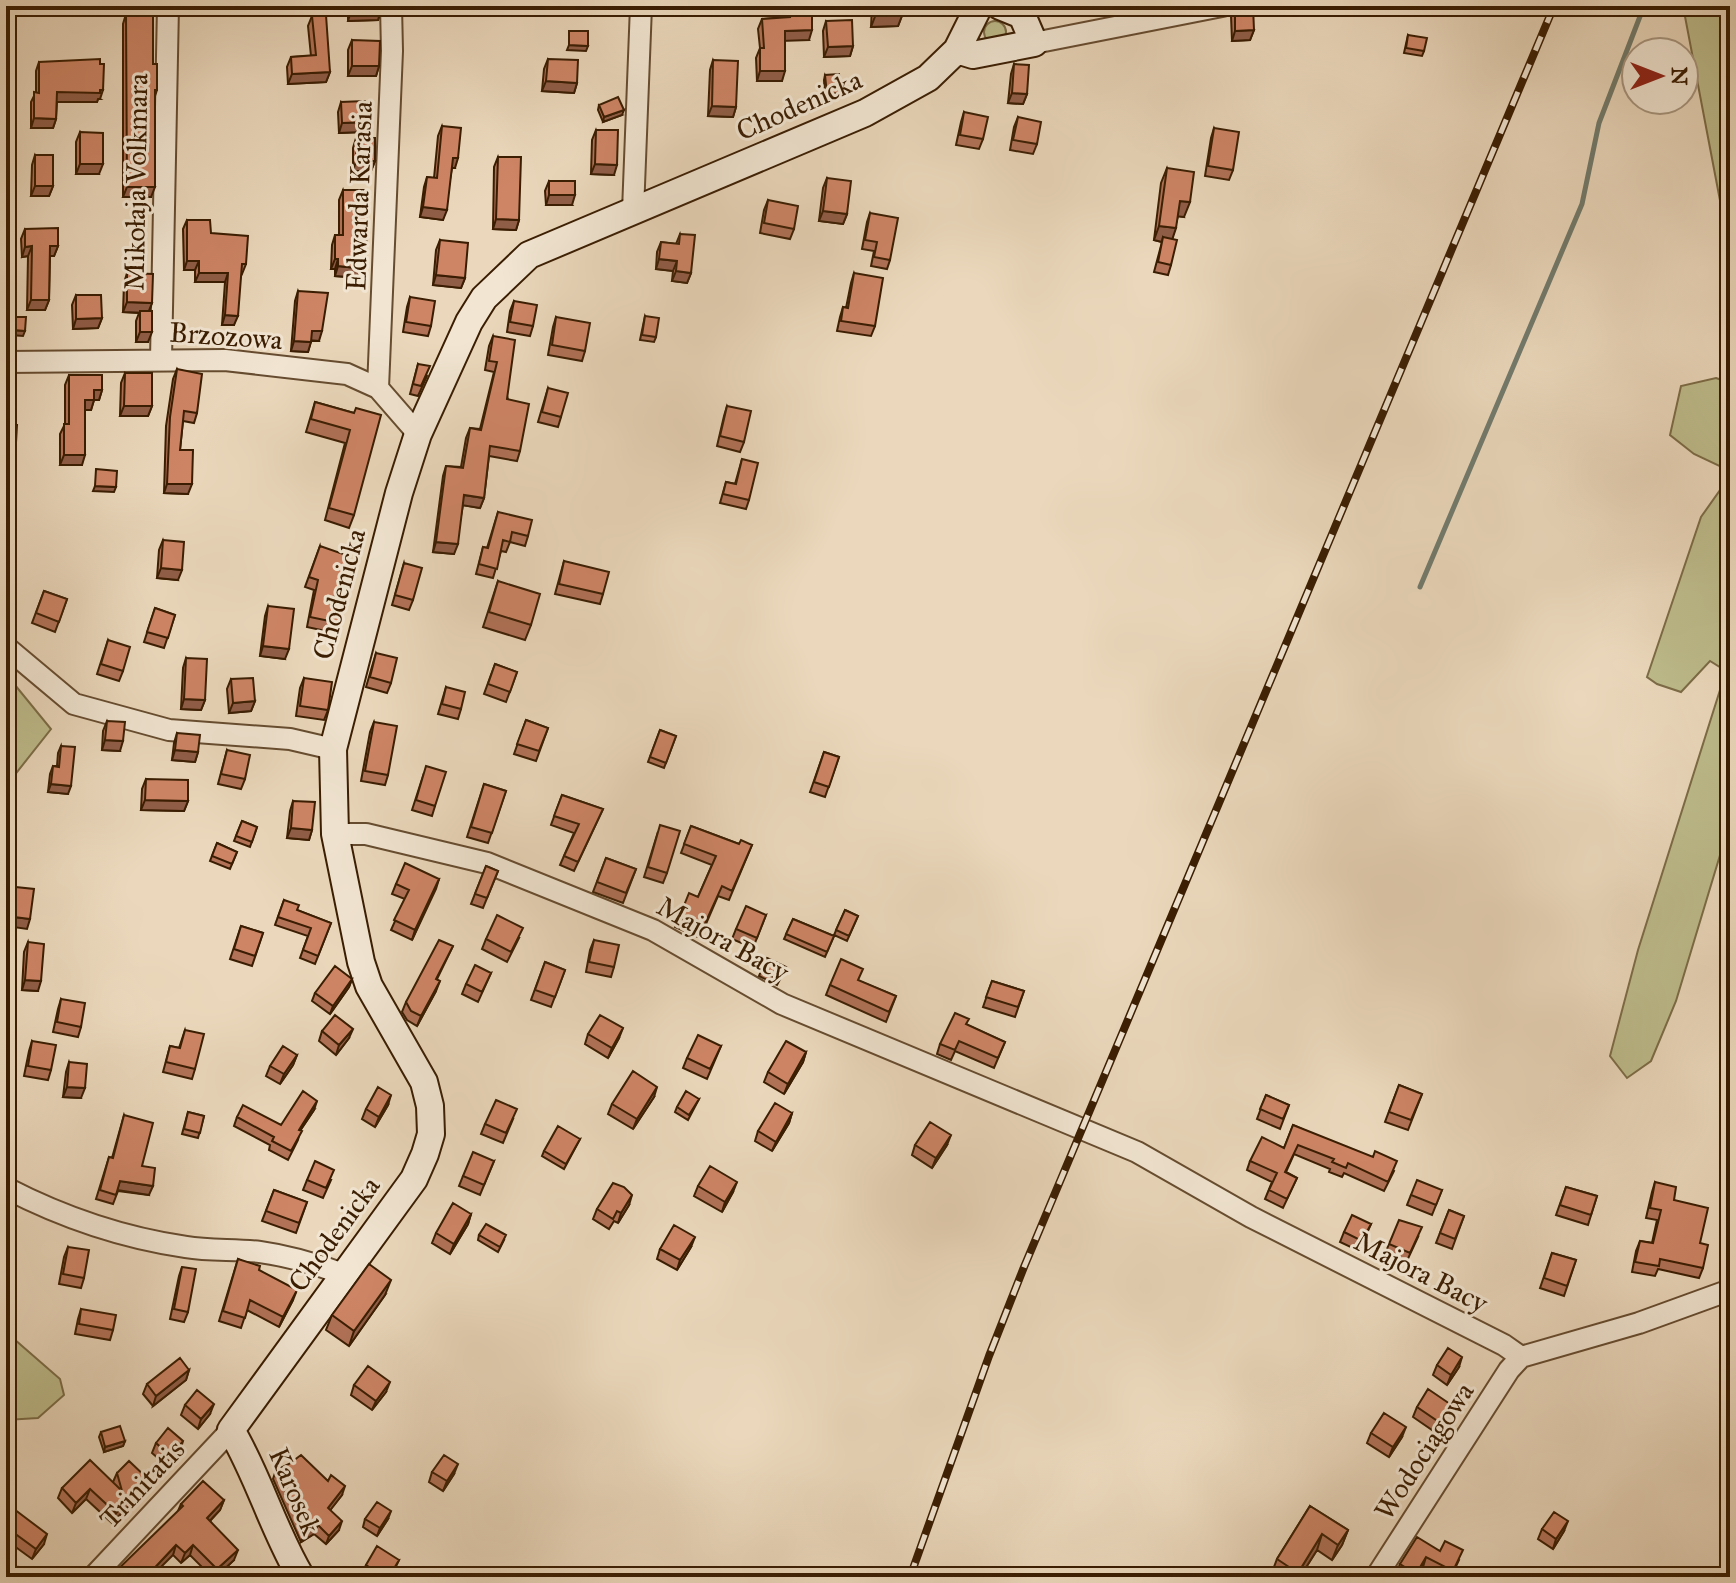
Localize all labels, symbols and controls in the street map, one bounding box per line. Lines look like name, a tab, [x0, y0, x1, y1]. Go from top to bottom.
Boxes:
north arrow	[1620, 36, 1700, 116]
street label: Chodenicka	[731, 62, 867, 148]
text: N	[1666, 67, 1693, 86]
street label: Mikołaja Volkmara	[117, 73, 155, 291]
street label: Edwarda Karasia	[338, 100, 380, 292]
street label: Brzozowa	[168, 315, 284, 357]
street label: Chodenicka	[305, 525, 373, 663]
street label: Majora Bacy	[651, 888, 796, 990]
street label: Chodenicka	[280, 1169, 388, 1298]
street label: Majora Bacy	[1348, 1223, 1494, 1321]
street label: Wodociągowa	[1367, 1376, 1481, 1526]
street label: Trinitatis	[92, 1432, 192, 1536]
street label: Karosek	[261, 1442, 329, 1540]

